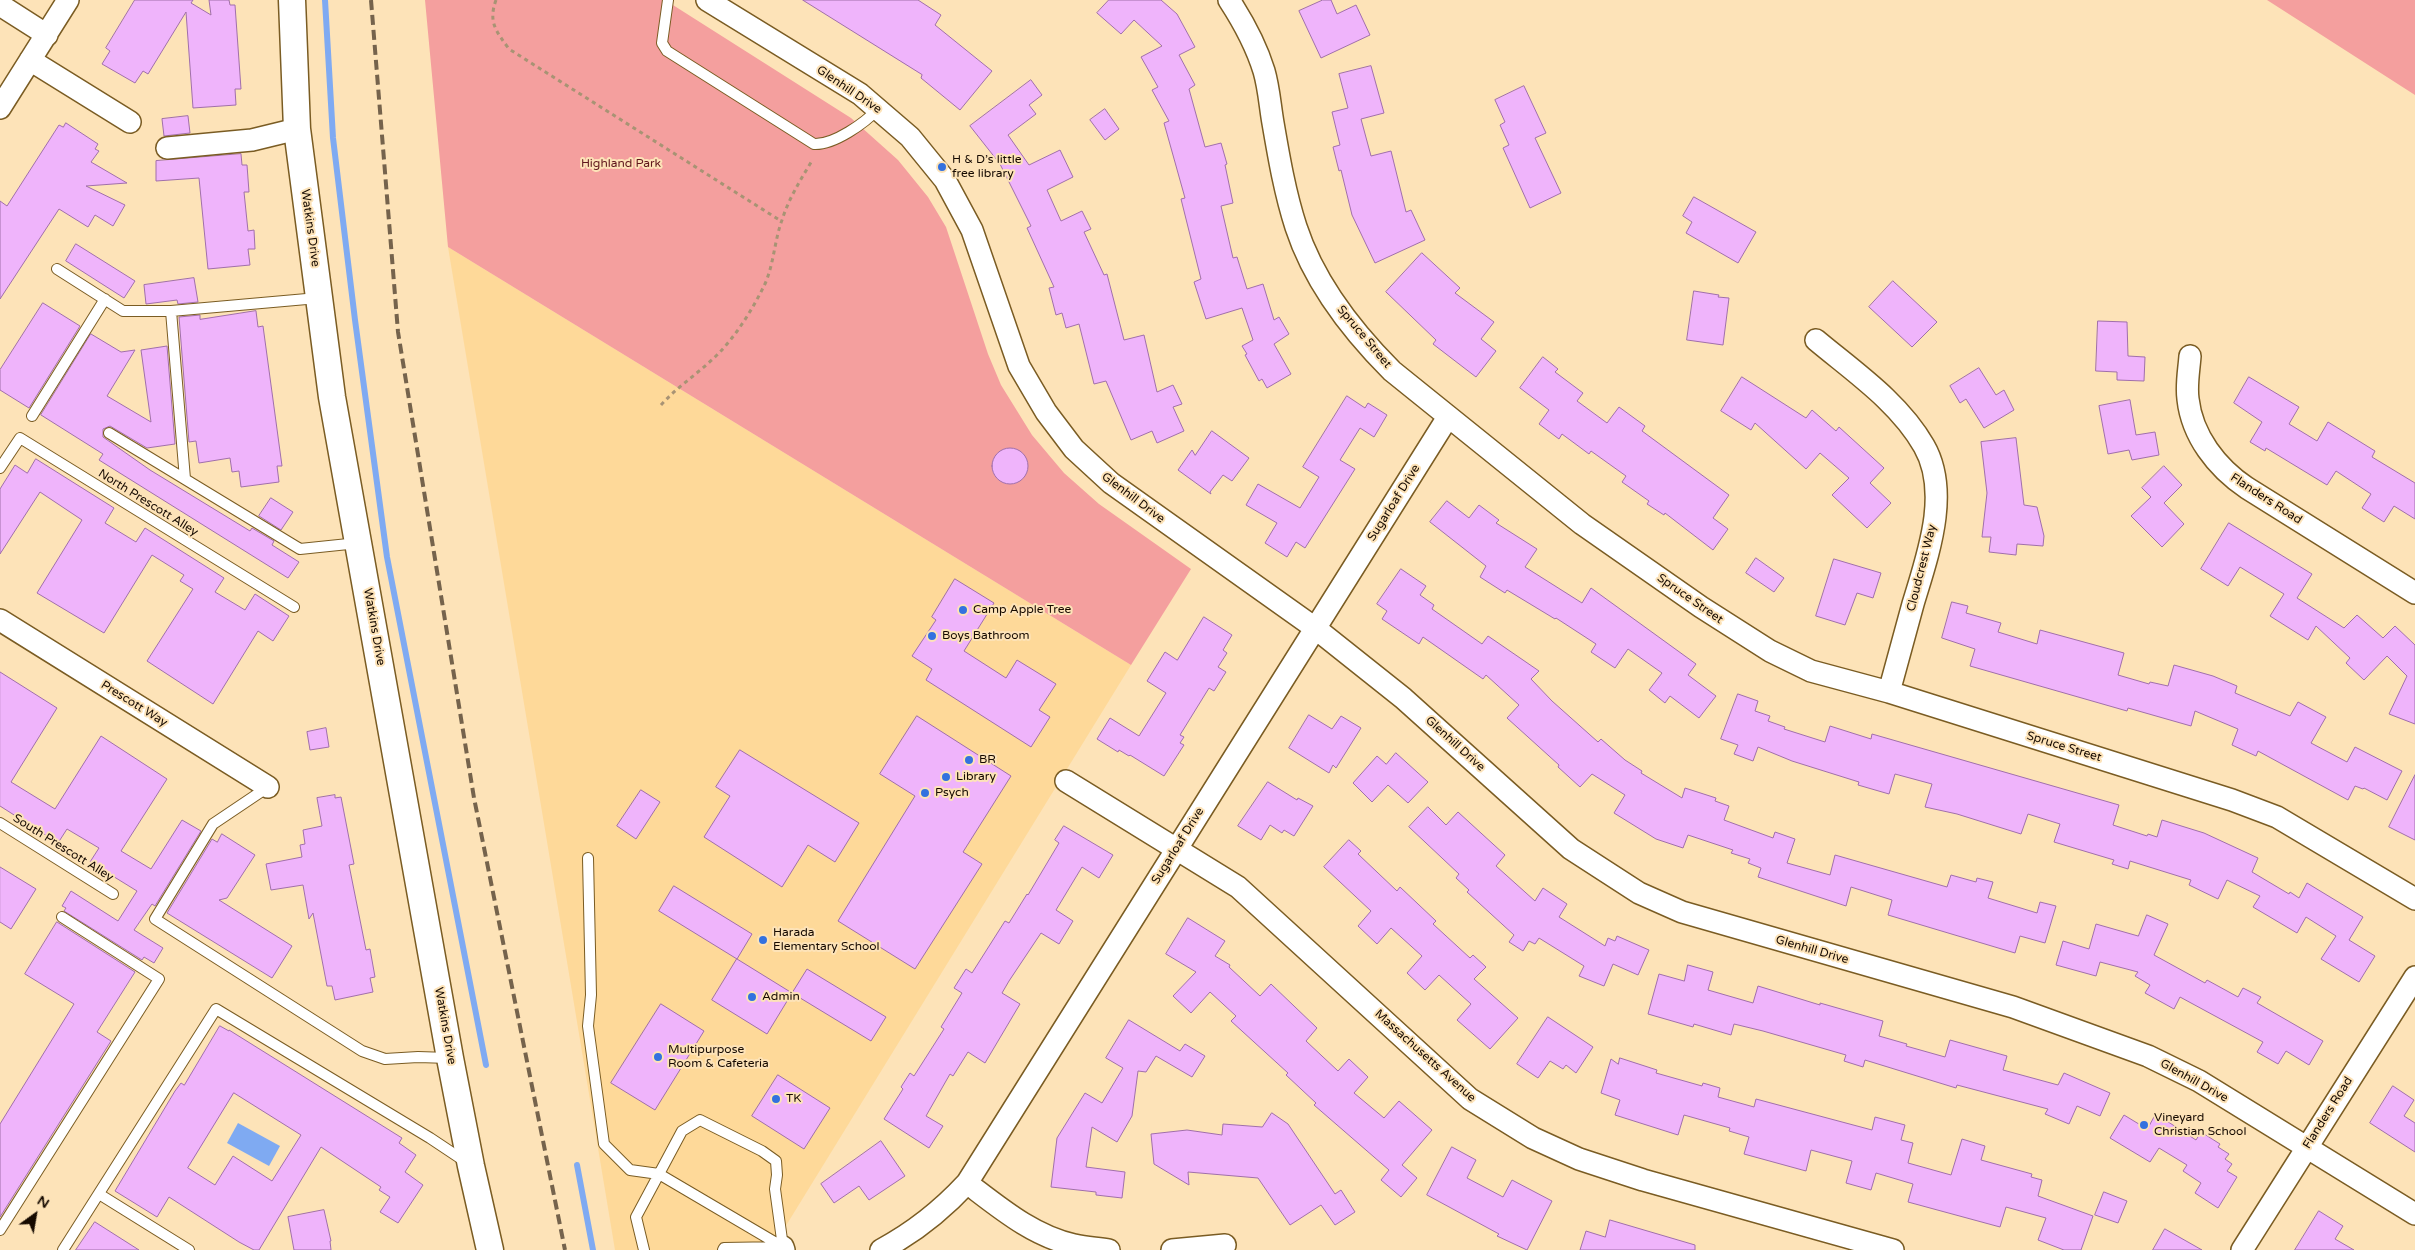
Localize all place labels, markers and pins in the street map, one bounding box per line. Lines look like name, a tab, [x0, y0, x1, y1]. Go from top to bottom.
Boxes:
place label: H & D’s little free library	[952, 153, 1022, 181]
marker: H & D’s little free library	[936, 161, 948, 173]
place label: Camp Apple Tree	[973, 603, 1071, 617]
marker: Camp Apple Tree	[957, 604, 969, 616]
place label: Boys Bathroom	[942, 629, 1030, 643]
marker: Boys Bathroom	[926, 630, 938, 642]
place label: BR	[979, 753, 996, 767]
marker: BR	[963, 754, 975, 766]
place label: Library	[956, 770, 996, 784]
marker: Library	[940, 771, 952, 783]
place label: Psych	[935, 786, 969, 800]
marker: Psych	[919, 787, 931, 799]
place label: Harada Elementary School	[773, 926, 880, 954]
marker: Harada Elementary School	[757, 934, 769, 946]
place label: Admin	[762, 990, 800, 1004]
marker: Admin	[746, 991, 758, 1003]
place label: Multipurpose Room & Cafeteria	[668, 1043, 769, 1071]
marker: Multipurpose Room & Cafeteria	[652, 1051, 664, 1063]
place label: TK	[786, 1092, 801, 1106]
marker: TK	[770, 1093, 782, 1105]
place label: Vineyard Christian School	[2154, 1111, 2246, 1139]
marker: Vineyard Christian School	[2138, 1119, 2150, 1131]

